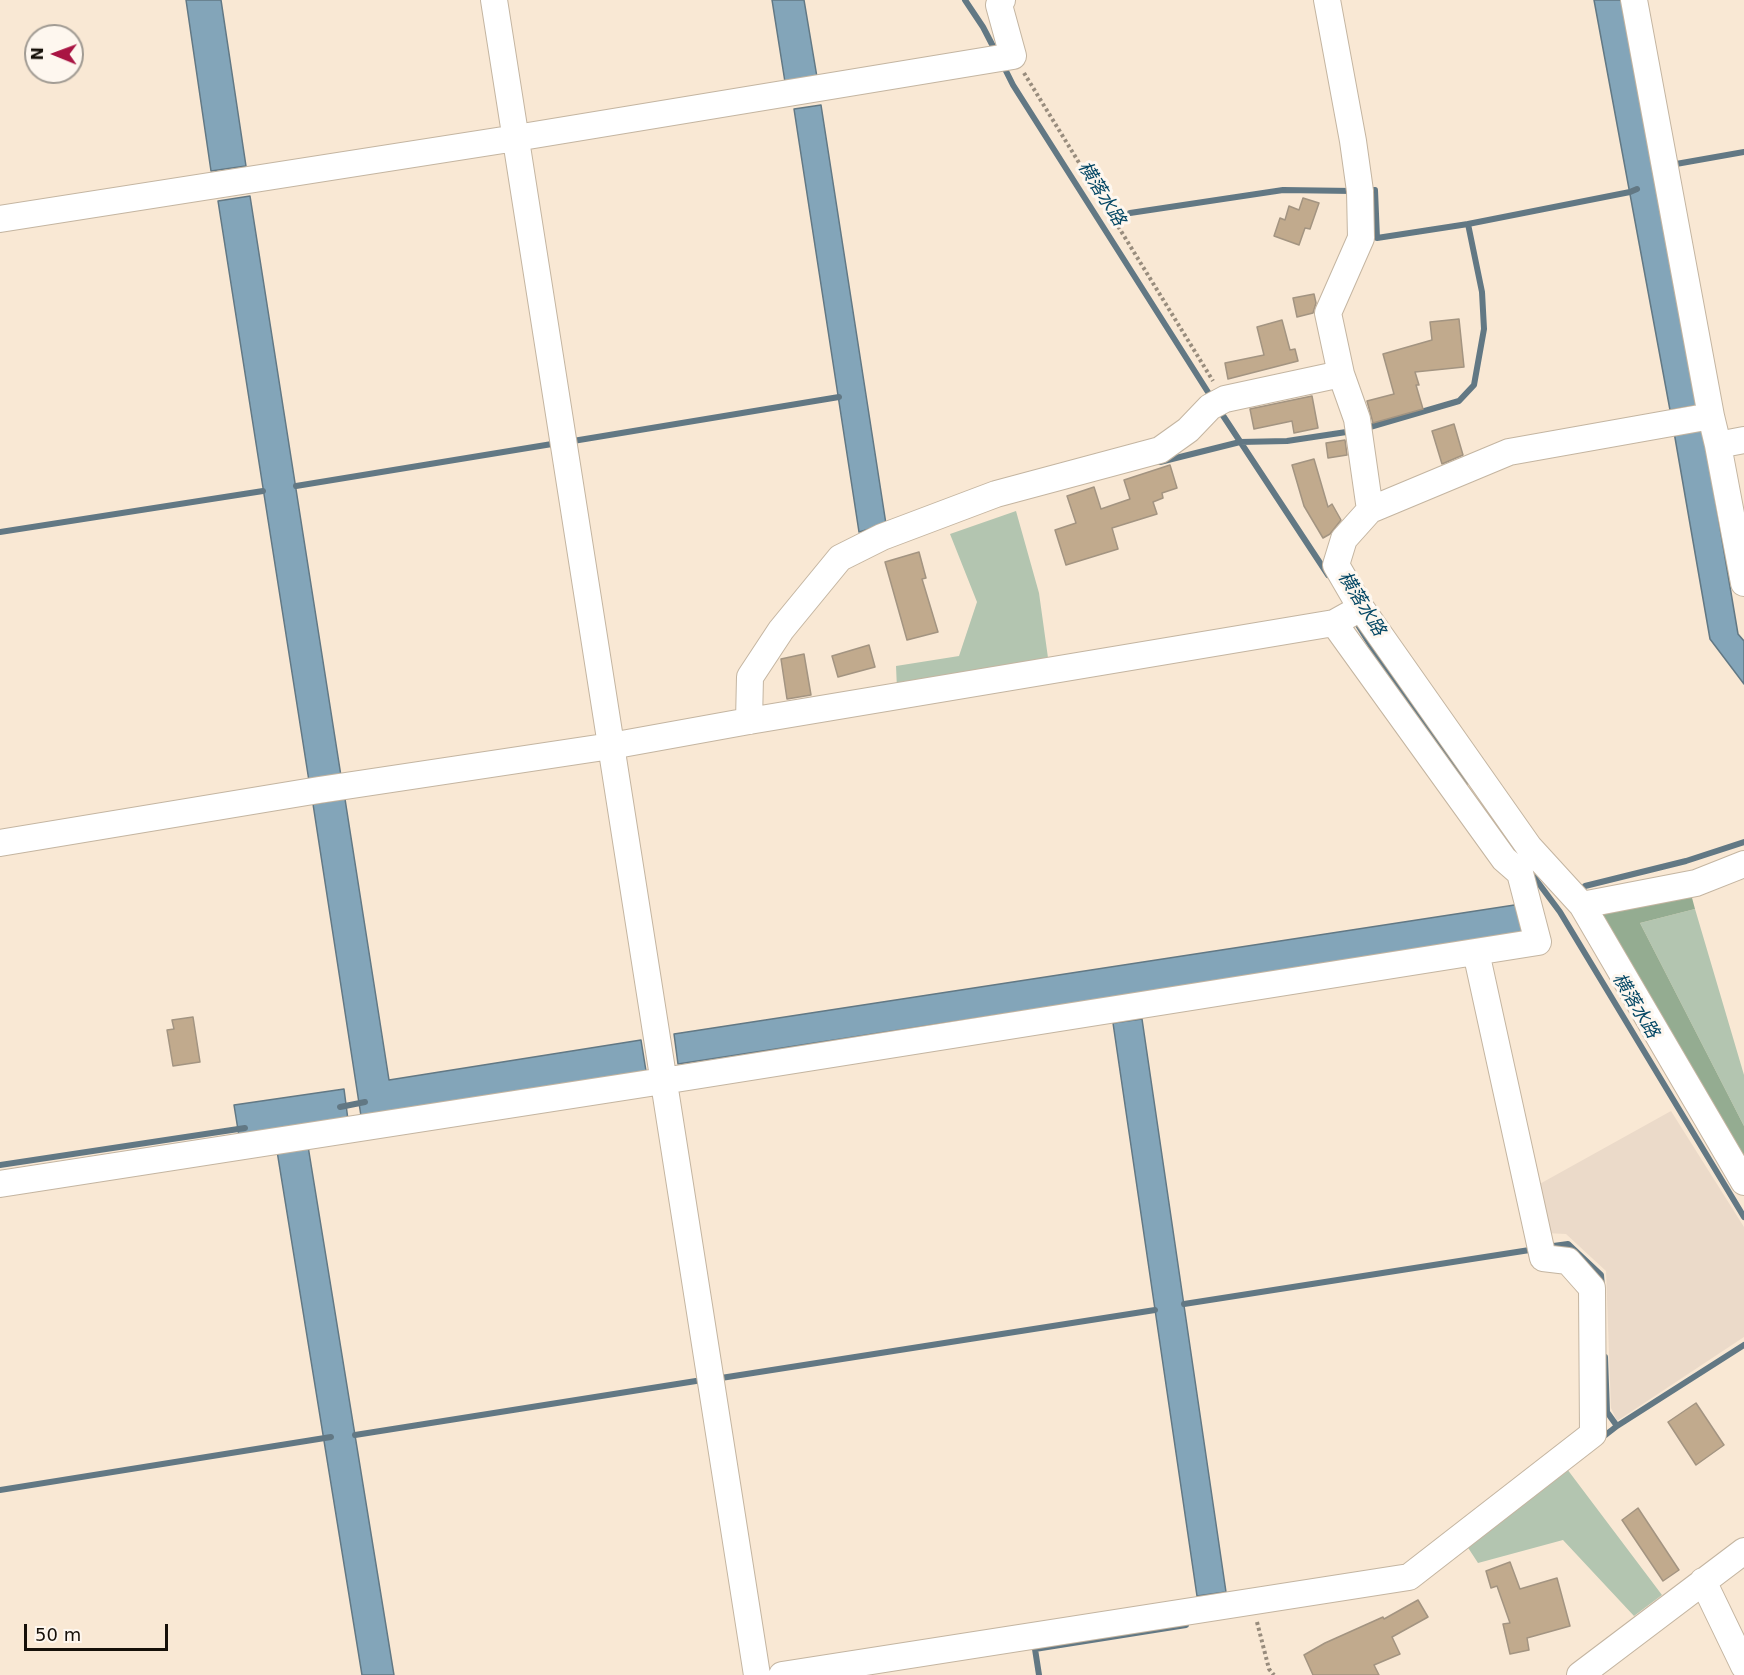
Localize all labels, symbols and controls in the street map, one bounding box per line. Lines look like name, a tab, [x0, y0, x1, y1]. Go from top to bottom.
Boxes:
north arrow	[24, 24, 84, 84]
text: N	[28, 47, 47, 61]
water label: 横落水路	[1073, 158, 1129, 230]
water label: 横落水路	[1333, 568, 1389, 640]
water label: 横落水路	[1607, 970, 1663, 1042]
scale bar	[27, 1612, 171, 1650]
text: 50 m	[35, 1624, 81, 1645]

